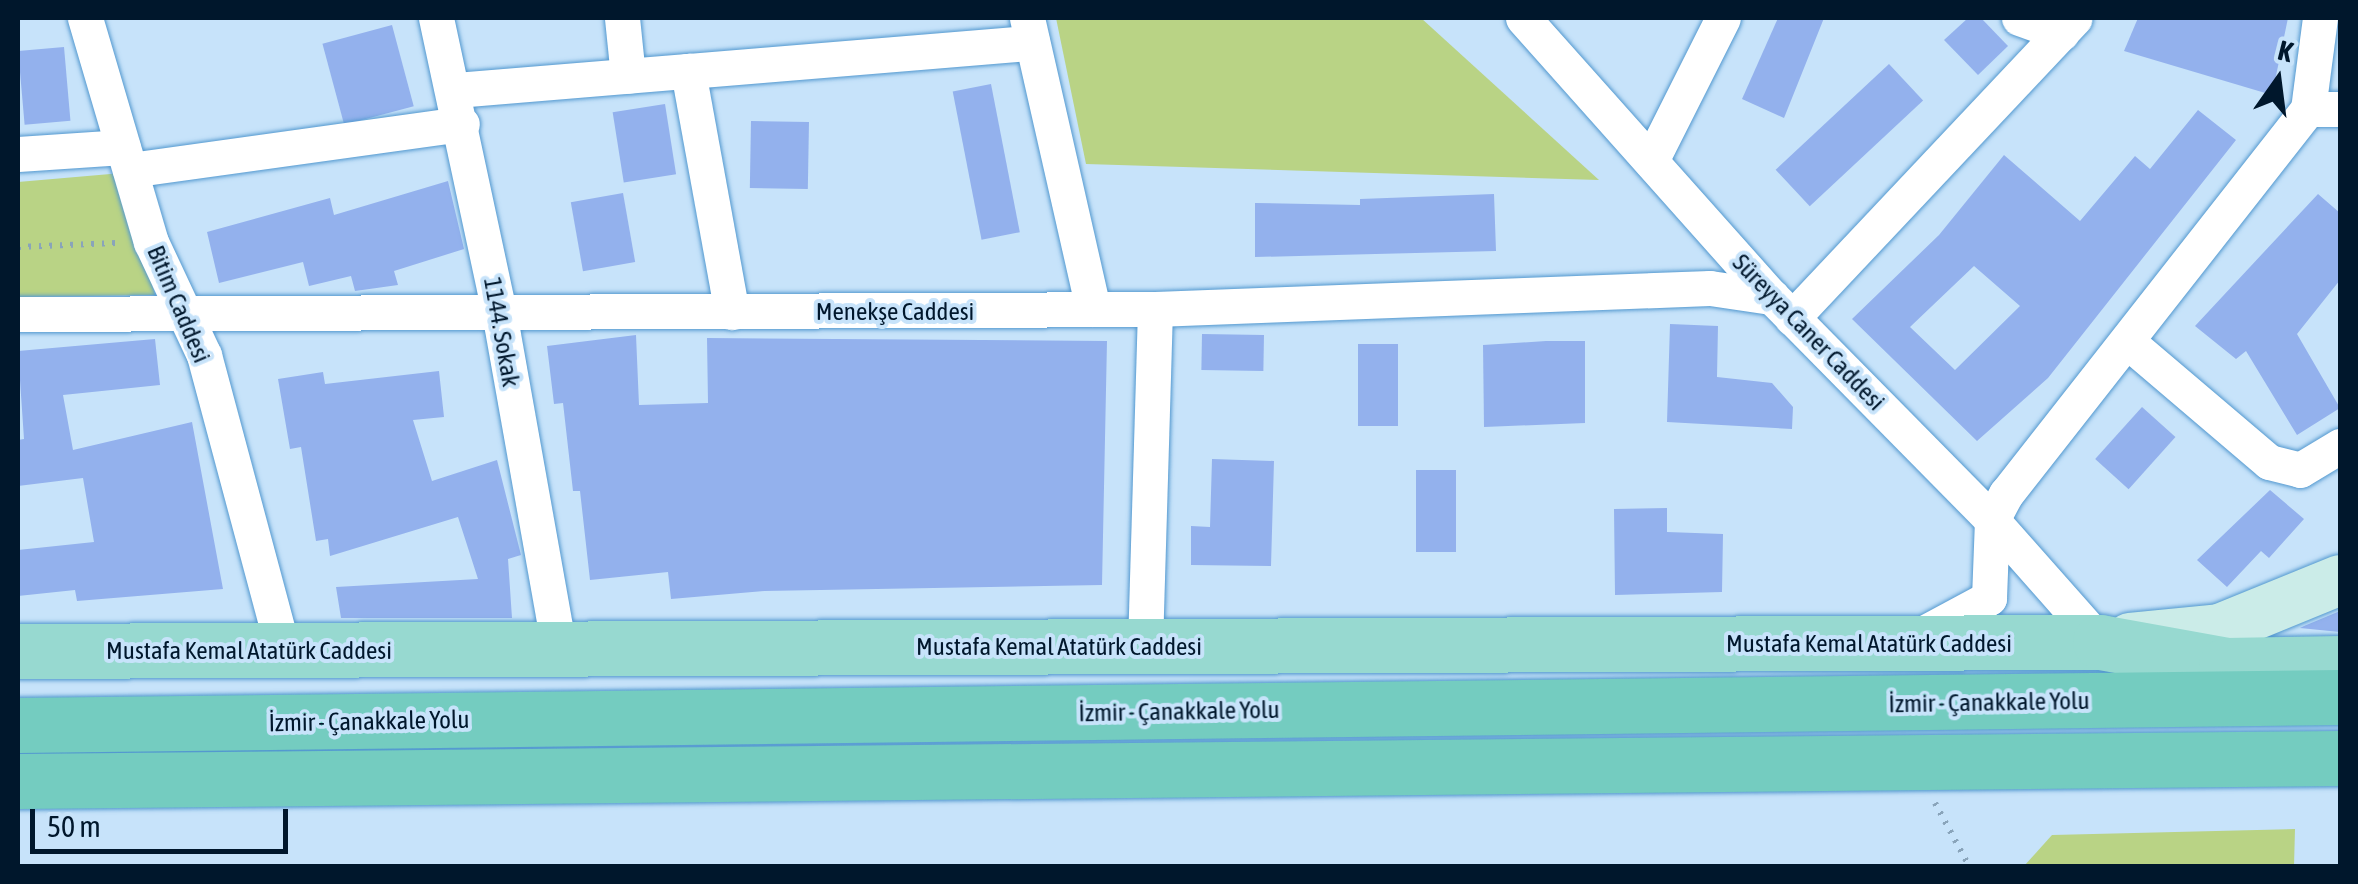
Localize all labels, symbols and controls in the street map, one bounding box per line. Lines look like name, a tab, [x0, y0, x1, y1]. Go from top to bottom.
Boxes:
north arrow	[2228, 30, 2328, 130]
text: K	[2275, 34, 2296, 68]
street label: Bitim Caddesi	[141, 241, 217, 367]
street label: Süreyya Caner Caddesi	[1727, 247, 1891, 417]
street label: 1144. Sokak	[478, 275, 526, 389]
street label: Menekşe Caddesi	[816, 296, 974, 326]
street label: Mustafa Kemal Atatürk Caddesi	[1726, 628, 2012, 658]
street label: Mustafa Kemal Atatürk Caddesi	[916, 631, 1202, 661]
street label: Mustafa Kemal Atatürk Caddesi	[106, 635, 392, 665]
street label: İzmir - Çanakkale Yolu	[1888, 685, 2090, 719]
street label: İzmir - Çanakkale Yolu	[1078, 694, 1280, 728]
street label: İzmir - Çanakkale Yolu	[268, 704, 470, 738]
scale bar	[35, 789, 292, 851]
text: 50 m	[47, 809, 101, 843]

